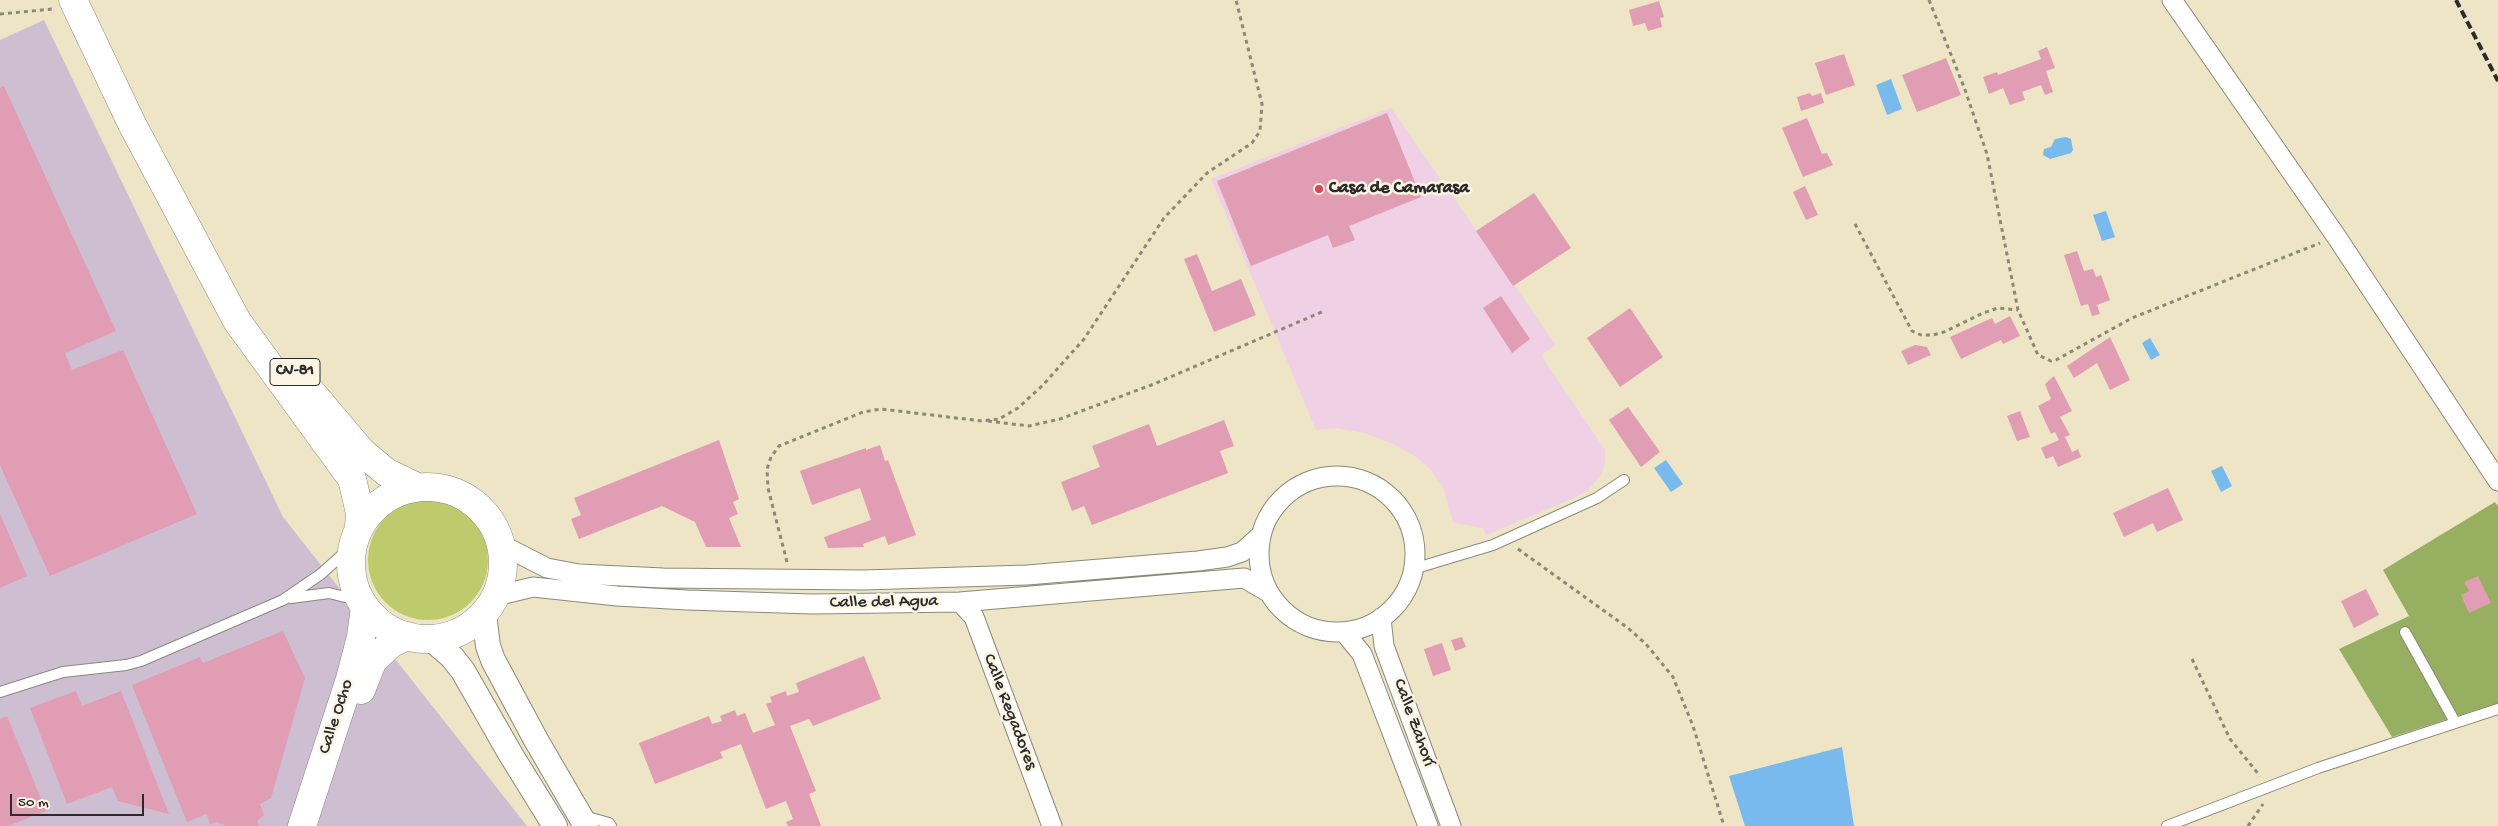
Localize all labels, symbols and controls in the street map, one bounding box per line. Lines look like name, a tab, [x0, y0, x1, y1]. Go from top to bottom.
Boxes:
place label: Casa de Camarasa	[1329, 178, 1469, 200]
marker: Casa de Camarasa	[1313, 183, 1325, 195]
road number: CV-81	[270, 358, 320, 386]
street label: Calle del Agua	[830, 591, 938, 615]
street label: Calle Regadores	[977, 651, 1041, 773]
street label: Calle Zahorí	[1387, 676, 1439, 770]
street label: Calle Ocho	[315, 677, 359, 757]
scale bar	[12, 784, 146, 816]
text: 50 m	[18, 794, 49, 812]

